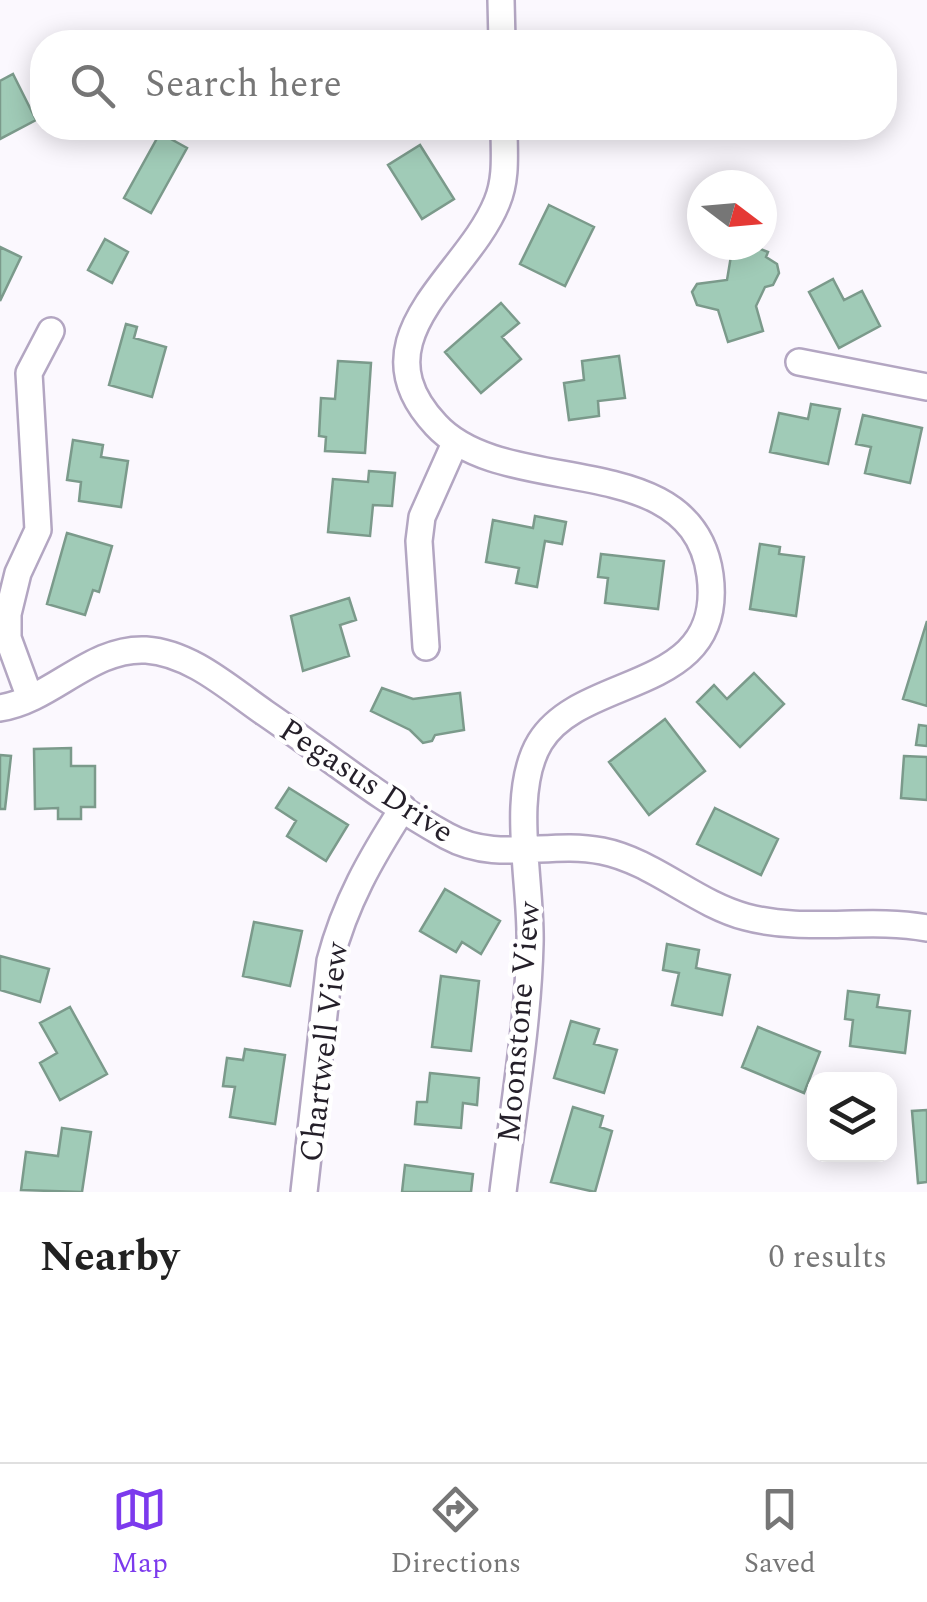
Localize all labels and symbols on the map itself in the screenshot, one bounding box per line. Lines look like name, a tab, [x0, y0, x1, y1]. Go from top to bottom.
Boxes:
north arrow	[687, 170, 777, 260]
street label: Pegasus Drive	[269, 706, 463, 856]
street label: Moonstone View	[485, 899, 555, 1145]
street label: Chartwell View	[287, 939, 362, 1165]

